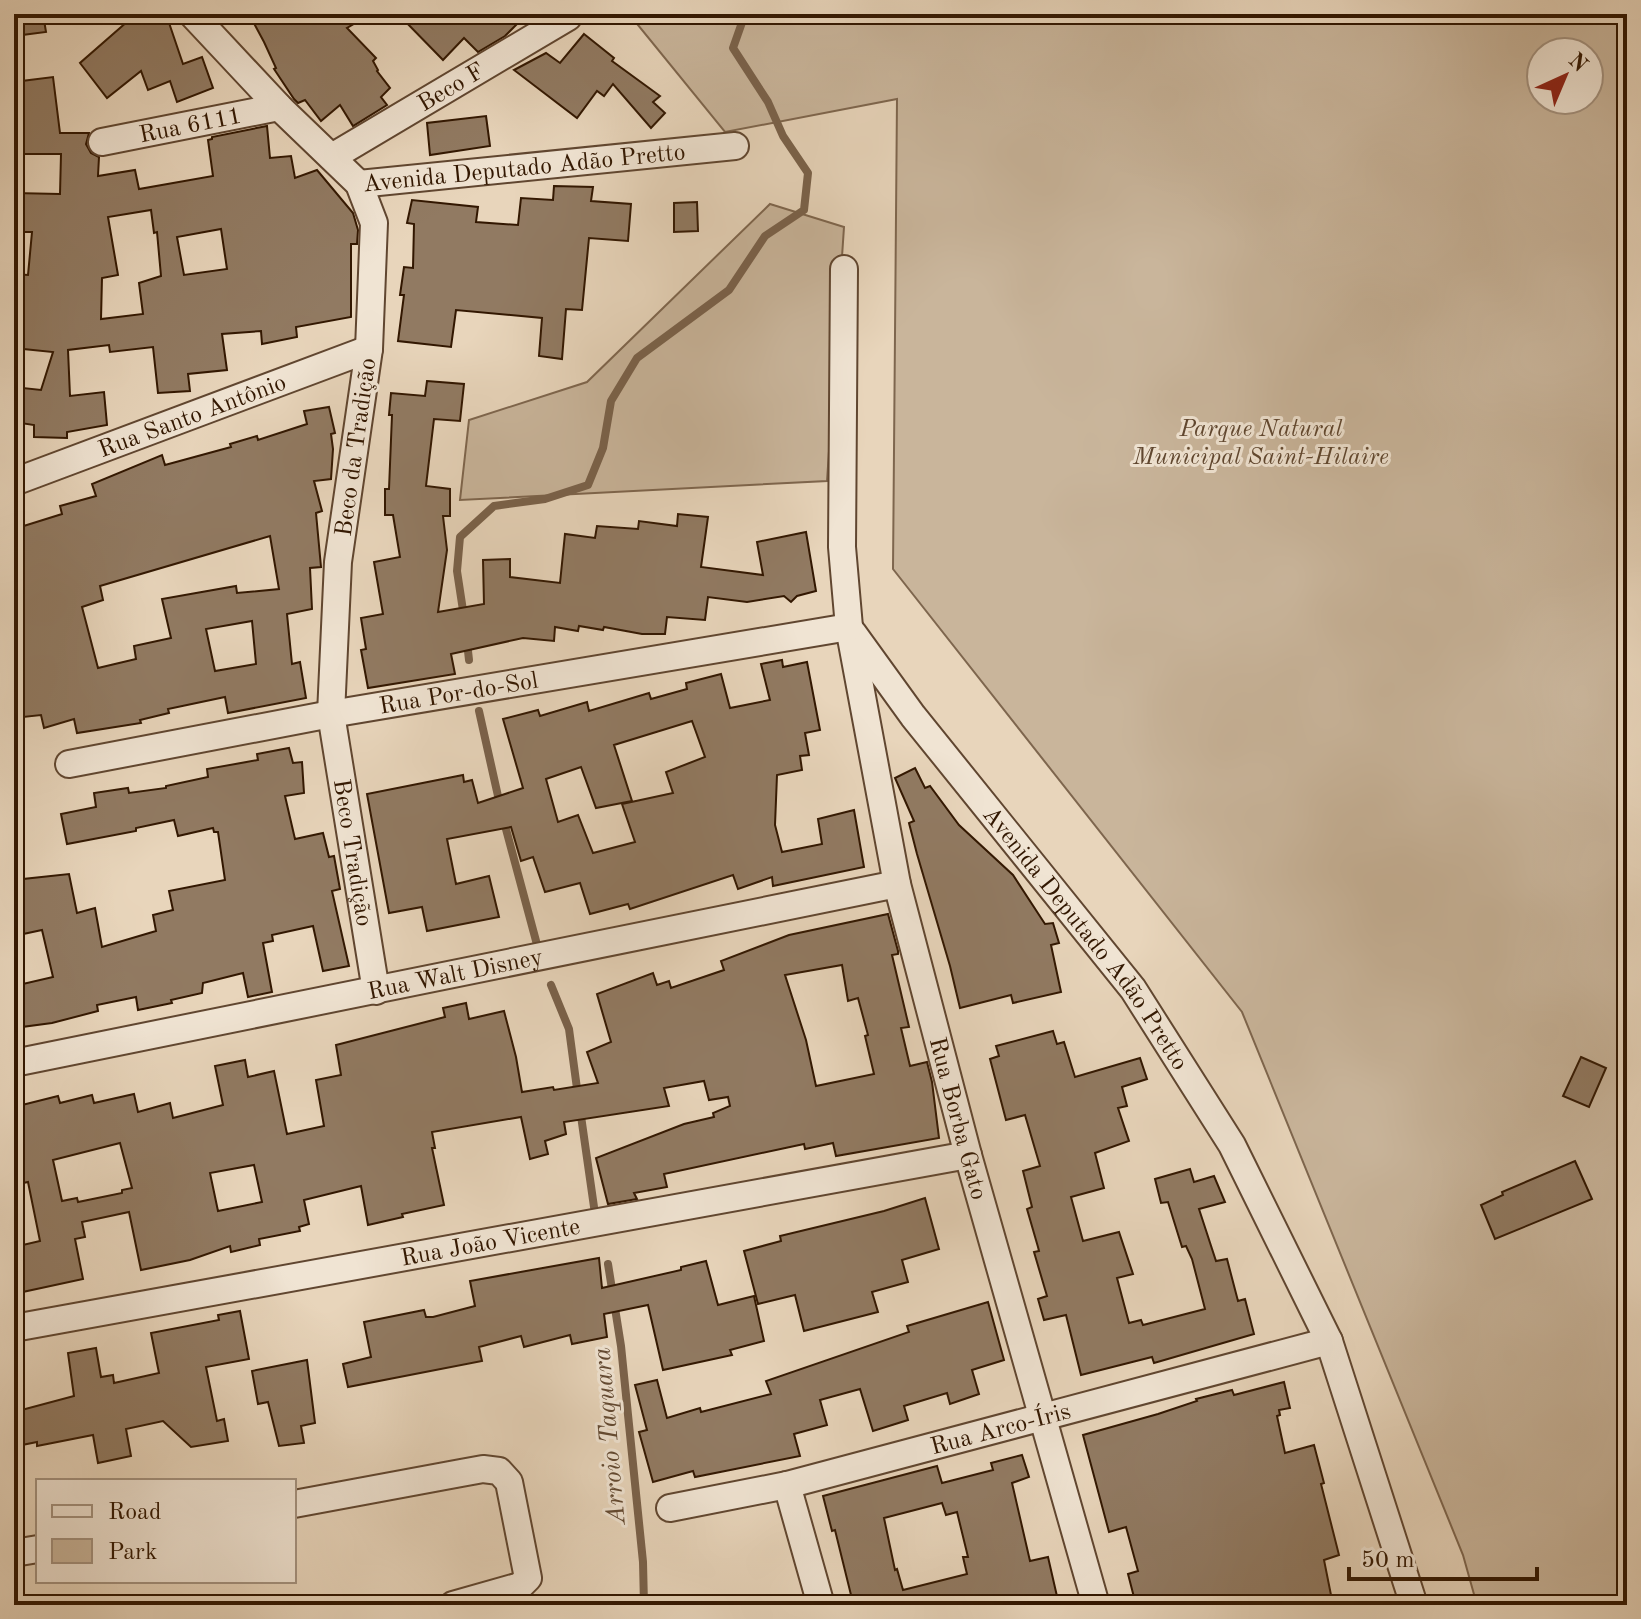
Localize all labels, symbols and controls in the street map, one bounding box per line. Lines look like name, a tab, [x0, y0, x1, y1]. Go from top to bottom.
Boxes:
north arrow	[1525, 36, 1605, 116]
text: N	[1564, 49, 1591, 77]
street label: Beco F	[414, 59, 489, 117]
street label: Rua 6111	[137, 105, 244, 148]
street label: Avenida Deputado Adão Pretto	[362, 141, 687, 198]
street label: Beco da Tradição	[333, 357, 381, 538]
street label: Rua Santo Antônio	[96, 371, 290, 463]
park label: Parque Natural Municipal Saint-Hilaire	[1132, 418, 1389, 470]
street label: Rua Por-do-Sol	[377, 669, 540, 720]
street label: Beco Tradição	[328, 777, 375, 928]
street label: Avenida Deputado Adão Pretto	[977, 803, 1191, 1075]
street label: Rua Walt Disney	[366, 946, 545, 1005]
street label: Rua Borba Gato	[924, 1035, 990, 1203]
street label: Rua João Vicente	[399, 1216, 582, 1272]
water label: Arroio Taquara	[589, 1346, 631, 1528]
street label: Rua Arco-Íris	[928, 1400, 1074, 1460]
legend	[36, 1479, 296, 1583]
text: Road	[108, 1501, 161, 1525]
scale bar	[1349, 1531, 1537, 1581]
text: Park	[108, 1541, 157, 1565]
text: 50 m	[1361, 1549, 1415, 1573]

